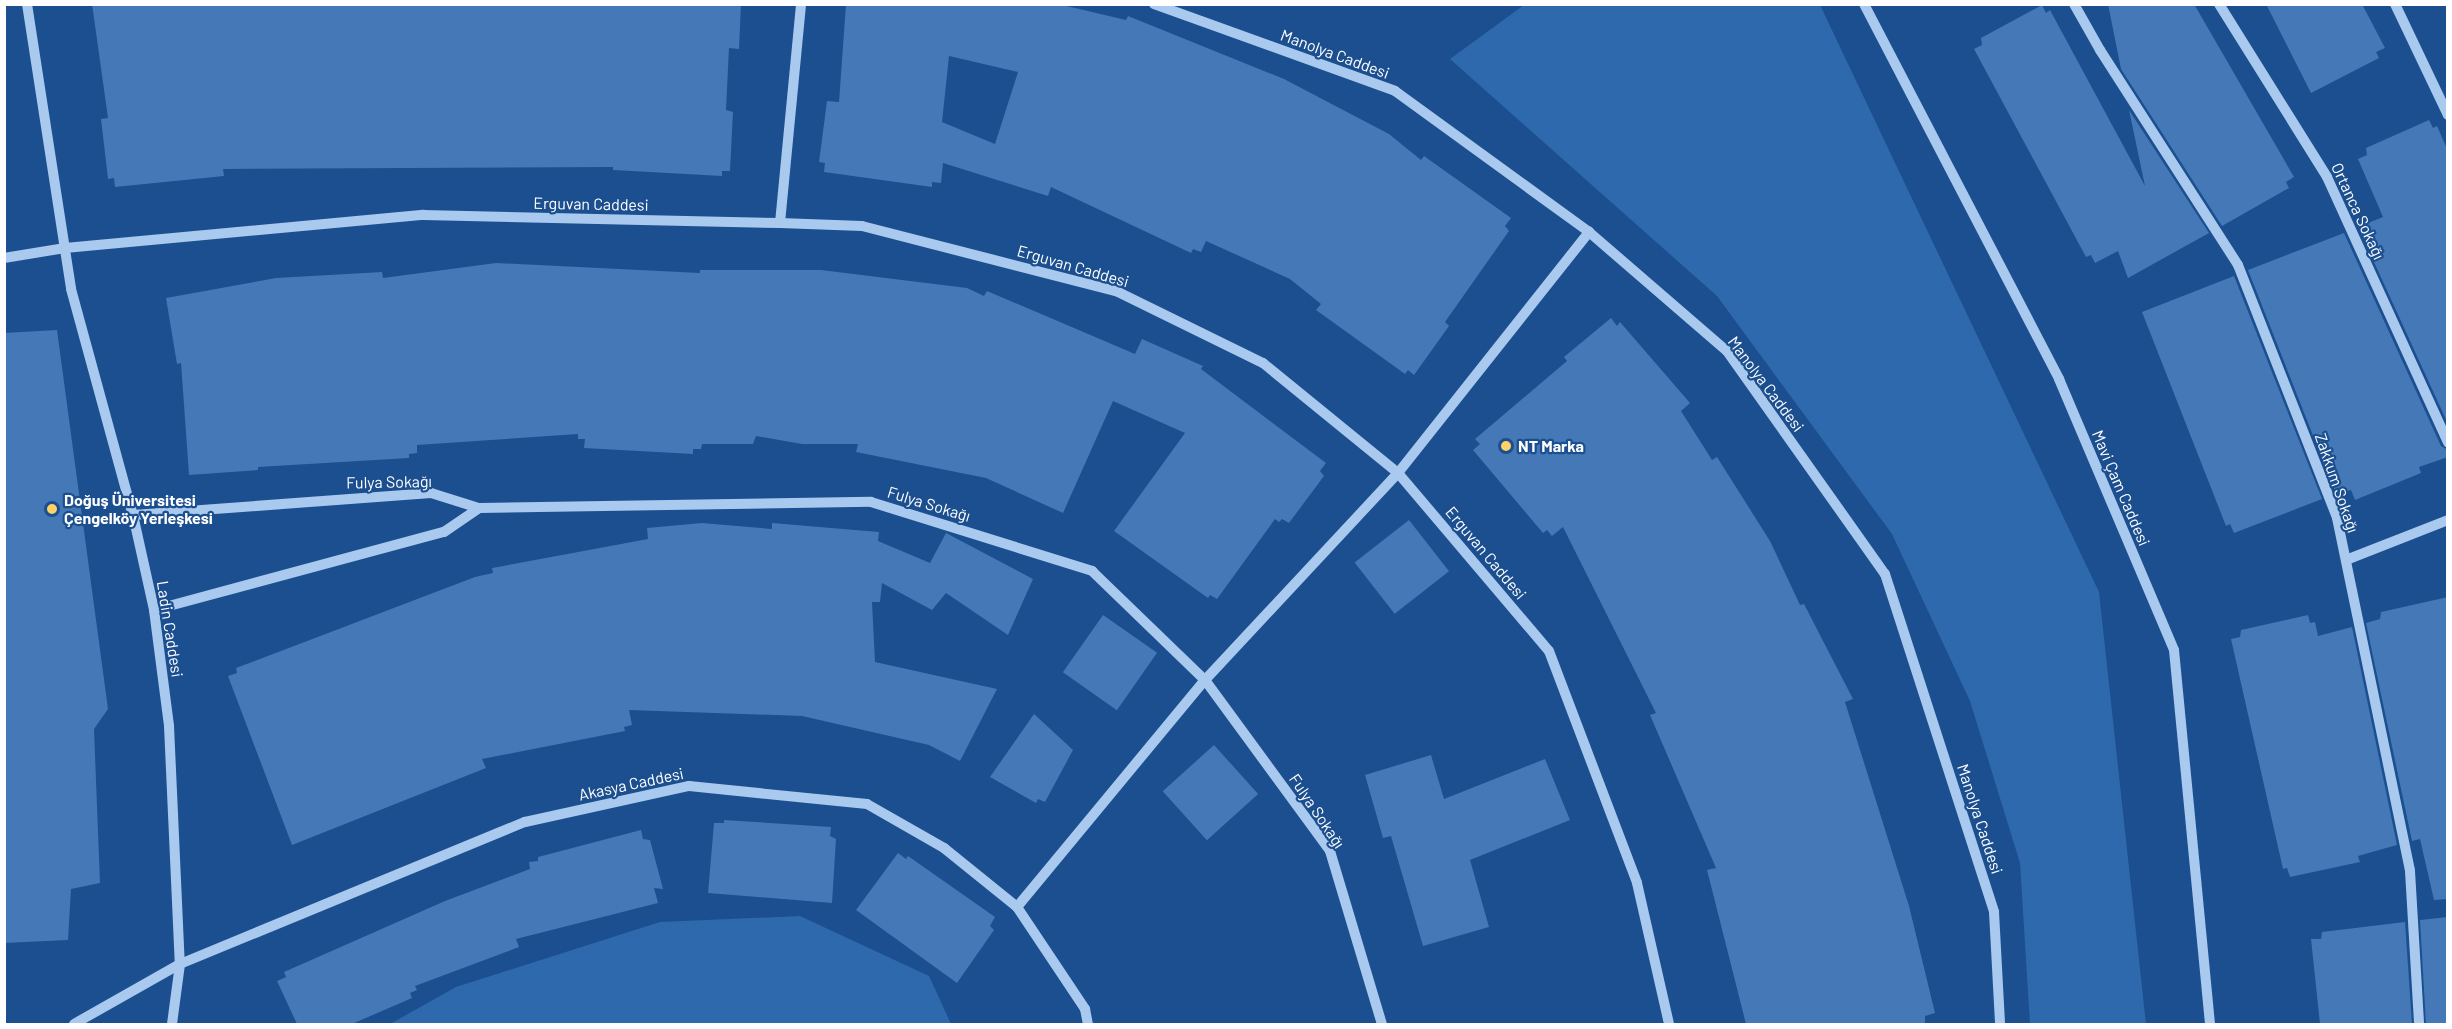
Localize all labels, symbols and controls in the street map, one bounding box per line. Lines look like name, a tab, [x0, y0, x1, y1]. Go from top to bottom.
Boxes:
street label: Manolya Caddesi	[1278, 25, 1392, 83]
street label: Ortanca Sokağı	[2327, 160, 2389, 262]
street label: Erguvan Caddesi	[533, 193, 649, 215]
street label: Erguvan Caddesi	[1015, 241, 1131, 291]
street label: Manolya Caddesi	[1724, 332, 1808, 436]
street label: Mavi Çam Caddesi	[2088, 427, 2154, 549]
street label: Zakkum Sokağı	[2311, 431, 2363, 535]
place label: NT Marka	[1518, 436, 1584, 456]
marker: NT Marka	[1499, 439, 1513, 453]
street label: Fulya Sokağı	[346, 472, 432, 492]
street label: Fulya Sokağı	[885, 482, 973, 526]
place label: Doğuş Üniversitesi Çengelköy Yerleşkesi	[64, 490, 213, 528]
marker: Doğuş Üniversitesi Çengelköy Yerleşkesi	[45, 502, 59, 516]
street label: Erguvan Caddesi	[1442, 503, 1530, 603]
street label: Ladin Caddesi	[153, 579, 187, 679]
street label: Manolya Caddesi	[1953, 762, 2007, 876]
street label: Akasya Caddesi	[577, 763, 685, 805]
street label: Fulya Sokağı	[1285, 770, 1349, 852]

